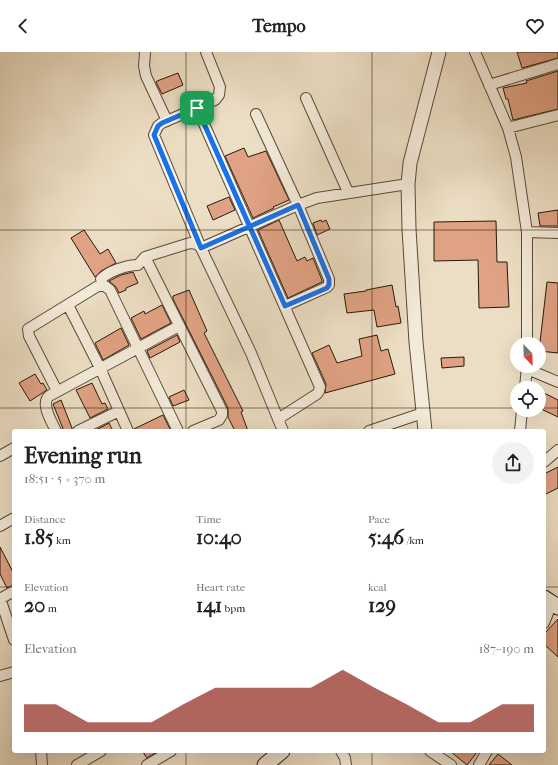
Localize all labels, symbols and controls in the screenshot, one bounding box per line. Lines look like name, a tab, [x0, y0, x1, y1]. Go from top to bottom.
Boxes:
icon: back	[12, 15, 34, 37]
icon: heart	[524, 15, 546, 37]
text: Tempo	[252, 16, 306, 37]
pin	[180, 91, 214, 125]
icon: arrive	[186, 97, 208, 119]
north arrow	[510, 337, 546, 373]
map controls	[510, 337, 546, 417]
button: locate	[510, 381, 546, 417]
button: share	[492, 442, 534, 484]
text: Evening run	[24, 443, 142, 469]
text: 18:51 · 5 × 370 m	[24, 471, 105, 486]
text: Distance	[24, 513, 65, 526]
text: Time	[196, 513, 221, 526]
text: Pace	[368, 513, 390, 526]
text: 1.85	[24, 526, 54, 549]
text: 10:40	[196, 526, 242, 549]
text: 5:46	[368, 526, 404, 549]
text: km	[54, 534, 71, 547]
text: /km	[404, 534, 424, 547]
text: Elevation	[24, 581, 68, 594]
text: Heart rate	[196, 581, 245, 594]
text: kcal	[368, 581, 387, 594]
text: 20	[24, 594, 45, 617]
text: 141	[196, 594, 222, 617]
text: 129	[368, 594, 396, 617]
text: m	[45, 602, 57, 615]
text: bpm	[222, 602, 245, 615]
text: Elevation	[24, 641, 77, 656]
text: 187–190 m	[479, 641, 534, 656]

